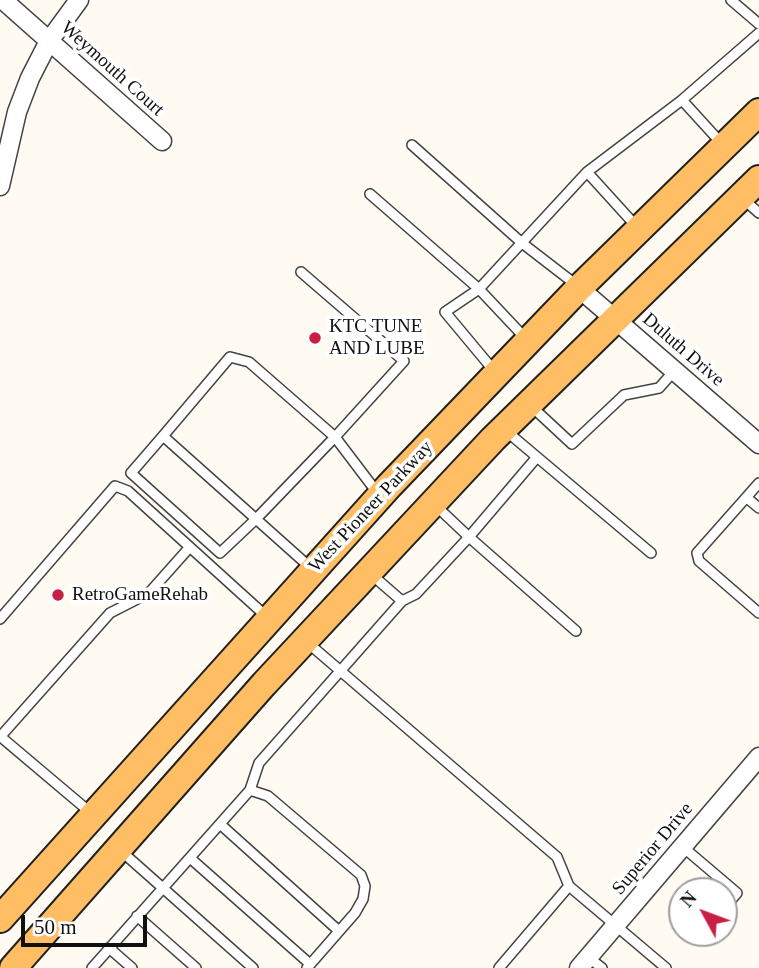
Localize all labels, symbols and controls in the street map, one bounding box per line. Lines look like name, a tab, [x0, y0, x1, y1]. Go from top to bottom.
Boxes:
street label: Weymouth Court	[56, 17, 168, 121]
street label: Duluth Drive	[637, 308, 729, 392]
place label: KTC TUNE AND LUBE	[329, 316, 425, 360]
marker: KTC TUNE AND LUBE	[307, 330, 323, 346]
street label: West Pioneer Parkway	[304, 436, 438, 578]
place label: RetroGameRehab	[72, 584, 208, 606]
marker: RetroGameRehab	[50, 587, 66, 603]
street label: Superior Drive	[608, 798, 698, 900]
north arrow	[668, 877, 738, 947]
text: N	[676, 887, 701, 911]
scale bar	[24, 902, 150, 946]
text: 50 m	[34, 915, 77, 939]

